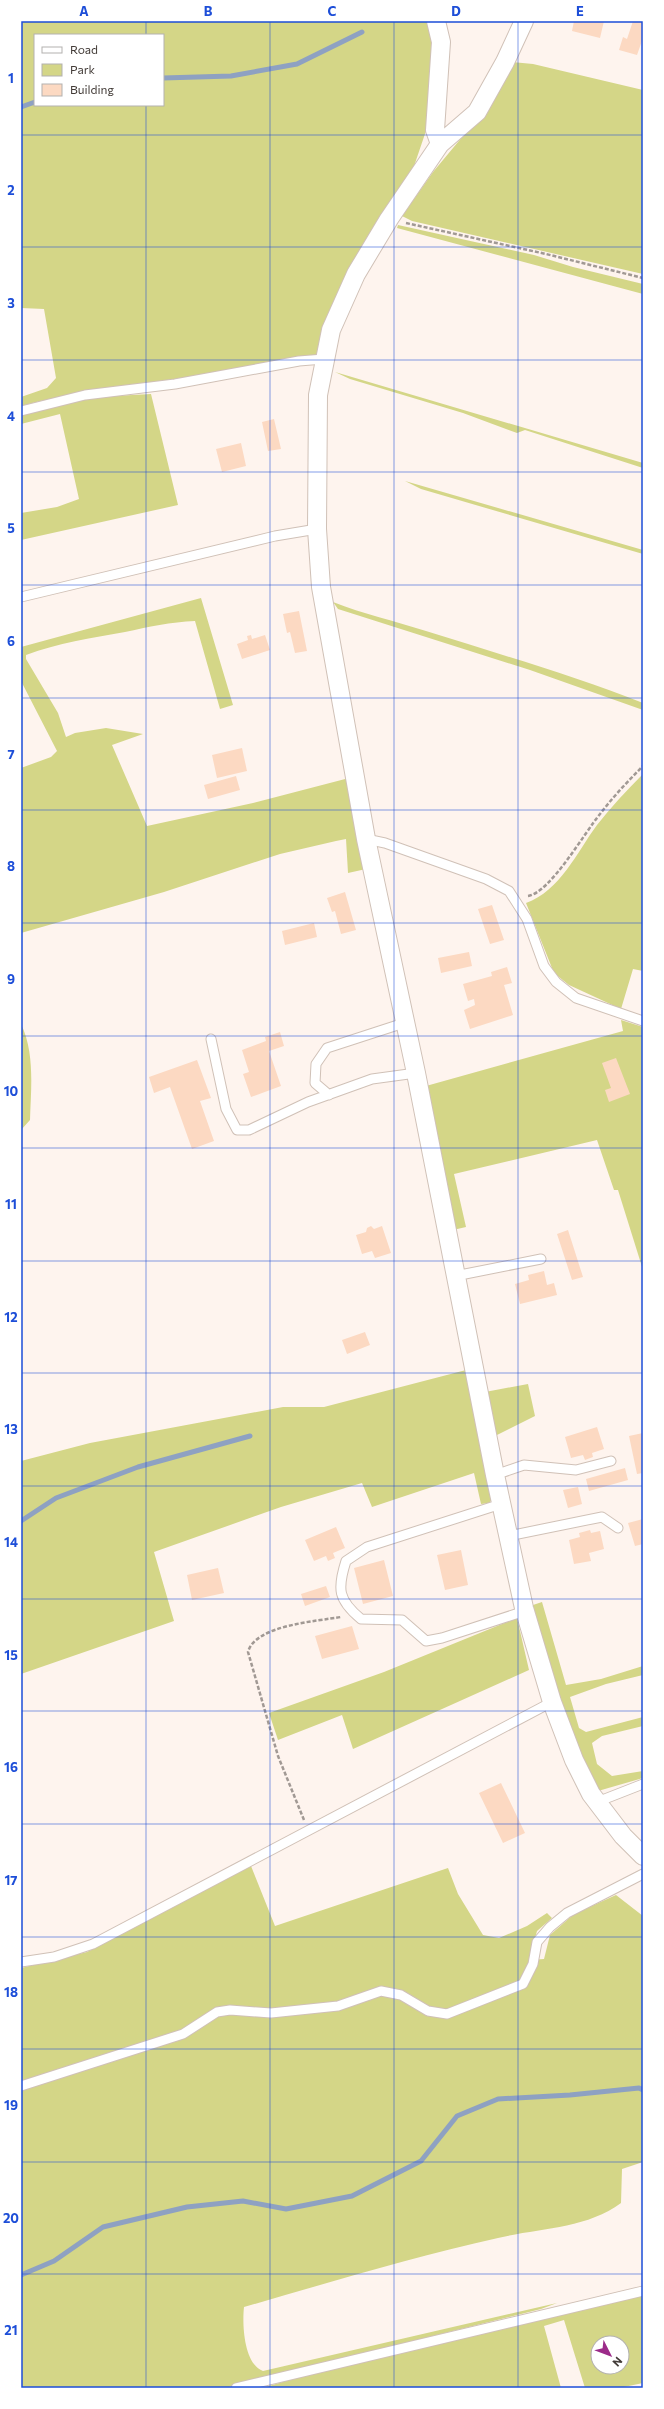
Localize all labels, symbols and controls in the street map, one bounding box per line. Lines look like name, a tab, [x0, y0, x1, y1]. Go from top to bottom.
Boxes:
text: A	[79, 3, 89, 19]
text: B	[204, 3, 213, 19]
text: C	[328, 3, 337, 19]
text: D	[451, 3, 461, 19]
text: E	[576, 3, 584, 19]
legend	[34, 34, 164, 106]
text: Road	[70, 42, 98, 56]
text: Park	[70, 62, 96, 76]
text: 1	[8, 70, 14, 86]
text: Building	[70, 82, 114, 96]
text: 2	[7, 182, 15, 198]
text: 3	[7, 295, 15, 311]
text: 4	[7, 408, 15, 424]
text: 5	[7, 520, 15, 536]
text: 6	[7, 633, 15, 649]
text: 7	[7, 746, 15, 762]
text: 8	[7, 858, 15, 874]
text: 9	[7, 971, 15, 987]
text: 10	[4, 1083, 19, 1099]
text: 11	[5, 1196, 17, 1212]
text: 12	[4, 1309, 18, 1325]
text: 13	[4, 1421, 18, 1437]
text: 14	[4, 1534, 18, 1550]
text: 15	[4, 1647, 18, 1663]
text: 16	[4, 1759, 18, 1775]
text: 17	[4, 1872, 18, 1888]
text: 18	[4, 1984, 18, 2000]
text: 19	[4, 2097, 18, 2113]
text: 20	[3, 2210, 19, 2226]
text: 21	[4, 2322, 18, 2338]
north arrow	[590, 2335, 630, 2375]
text: N	[610, 2355, 625, 2369]

